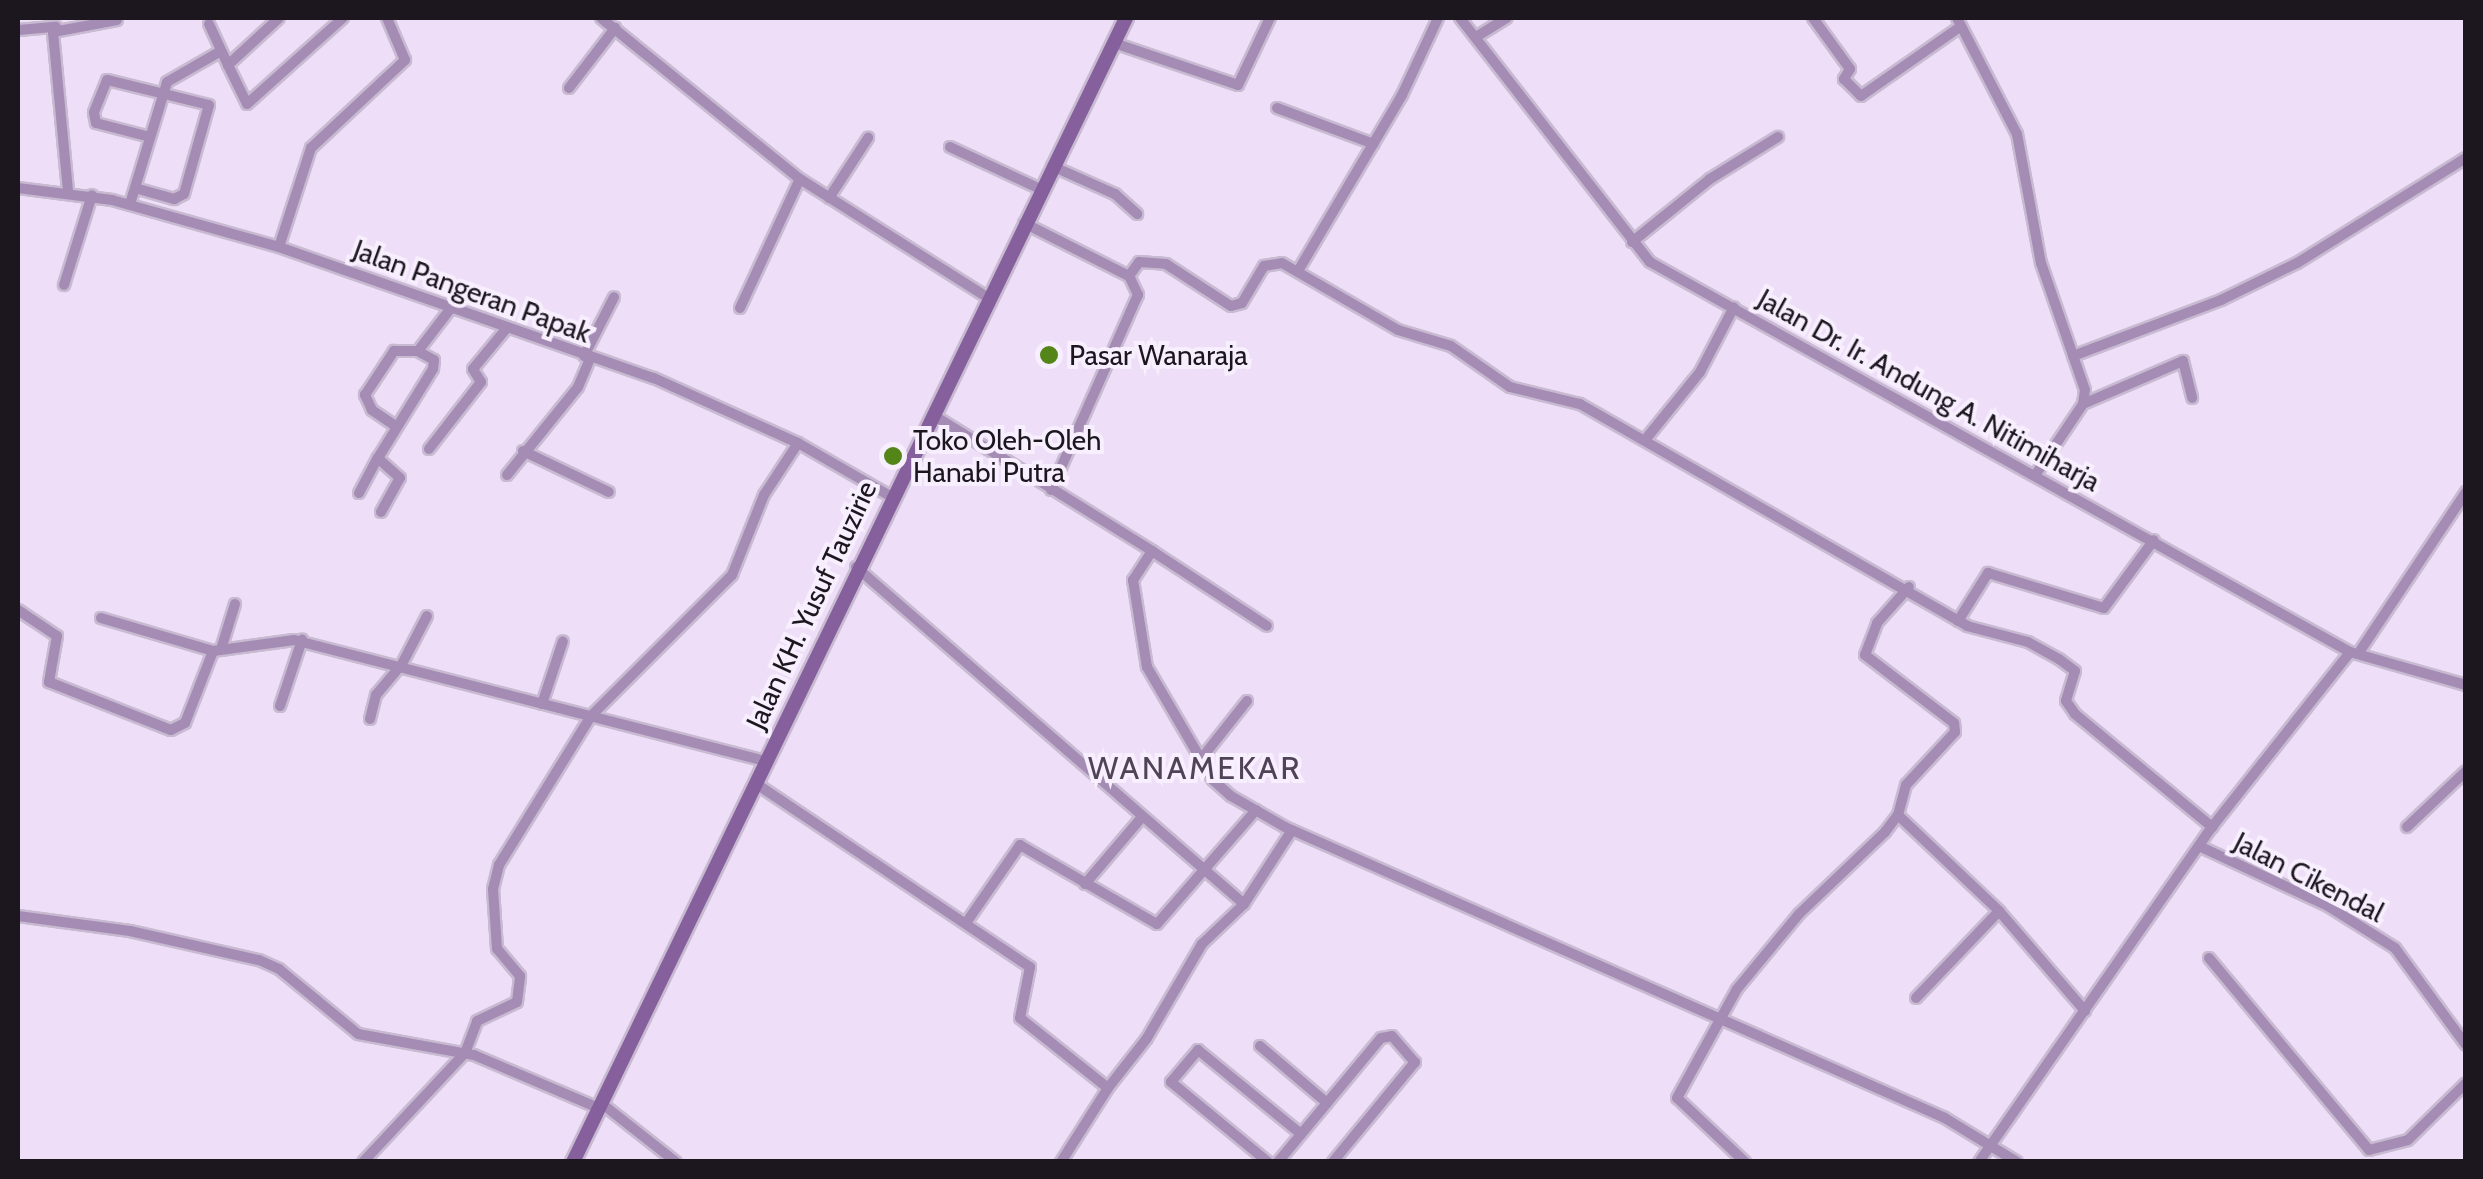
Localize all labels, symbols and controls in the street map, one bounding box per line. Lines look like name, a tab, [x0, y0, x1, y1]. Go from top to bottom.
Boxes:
street label: Jalan Pangeran Papak	[349, 232, 595, 350]
street label: Jalan Dr. Ir. Andung A. Nitimiharja	[1752, 282, 2106, 498]
place label: Pasar Wanaraja	[1069, 338, 1248, 372]
marker: Pasar Wanaraja	[1038, 344, 1060, 366]
place label: Toko Oleh-Oleh Hanabi Putra	[913, 423, 1101, 489]
marker: Toko Oleh-Oleh Hanabi Putra	[882, 445, 904, 467]
street label: Jalan KH. Yusuf Tauzirie	[739, 475, 883, 735]
district label: WANAMEKAR	[1088, 749, 1302, 787]
street label: Jalan Cikendal	[2228, 825, 2390, 929]

